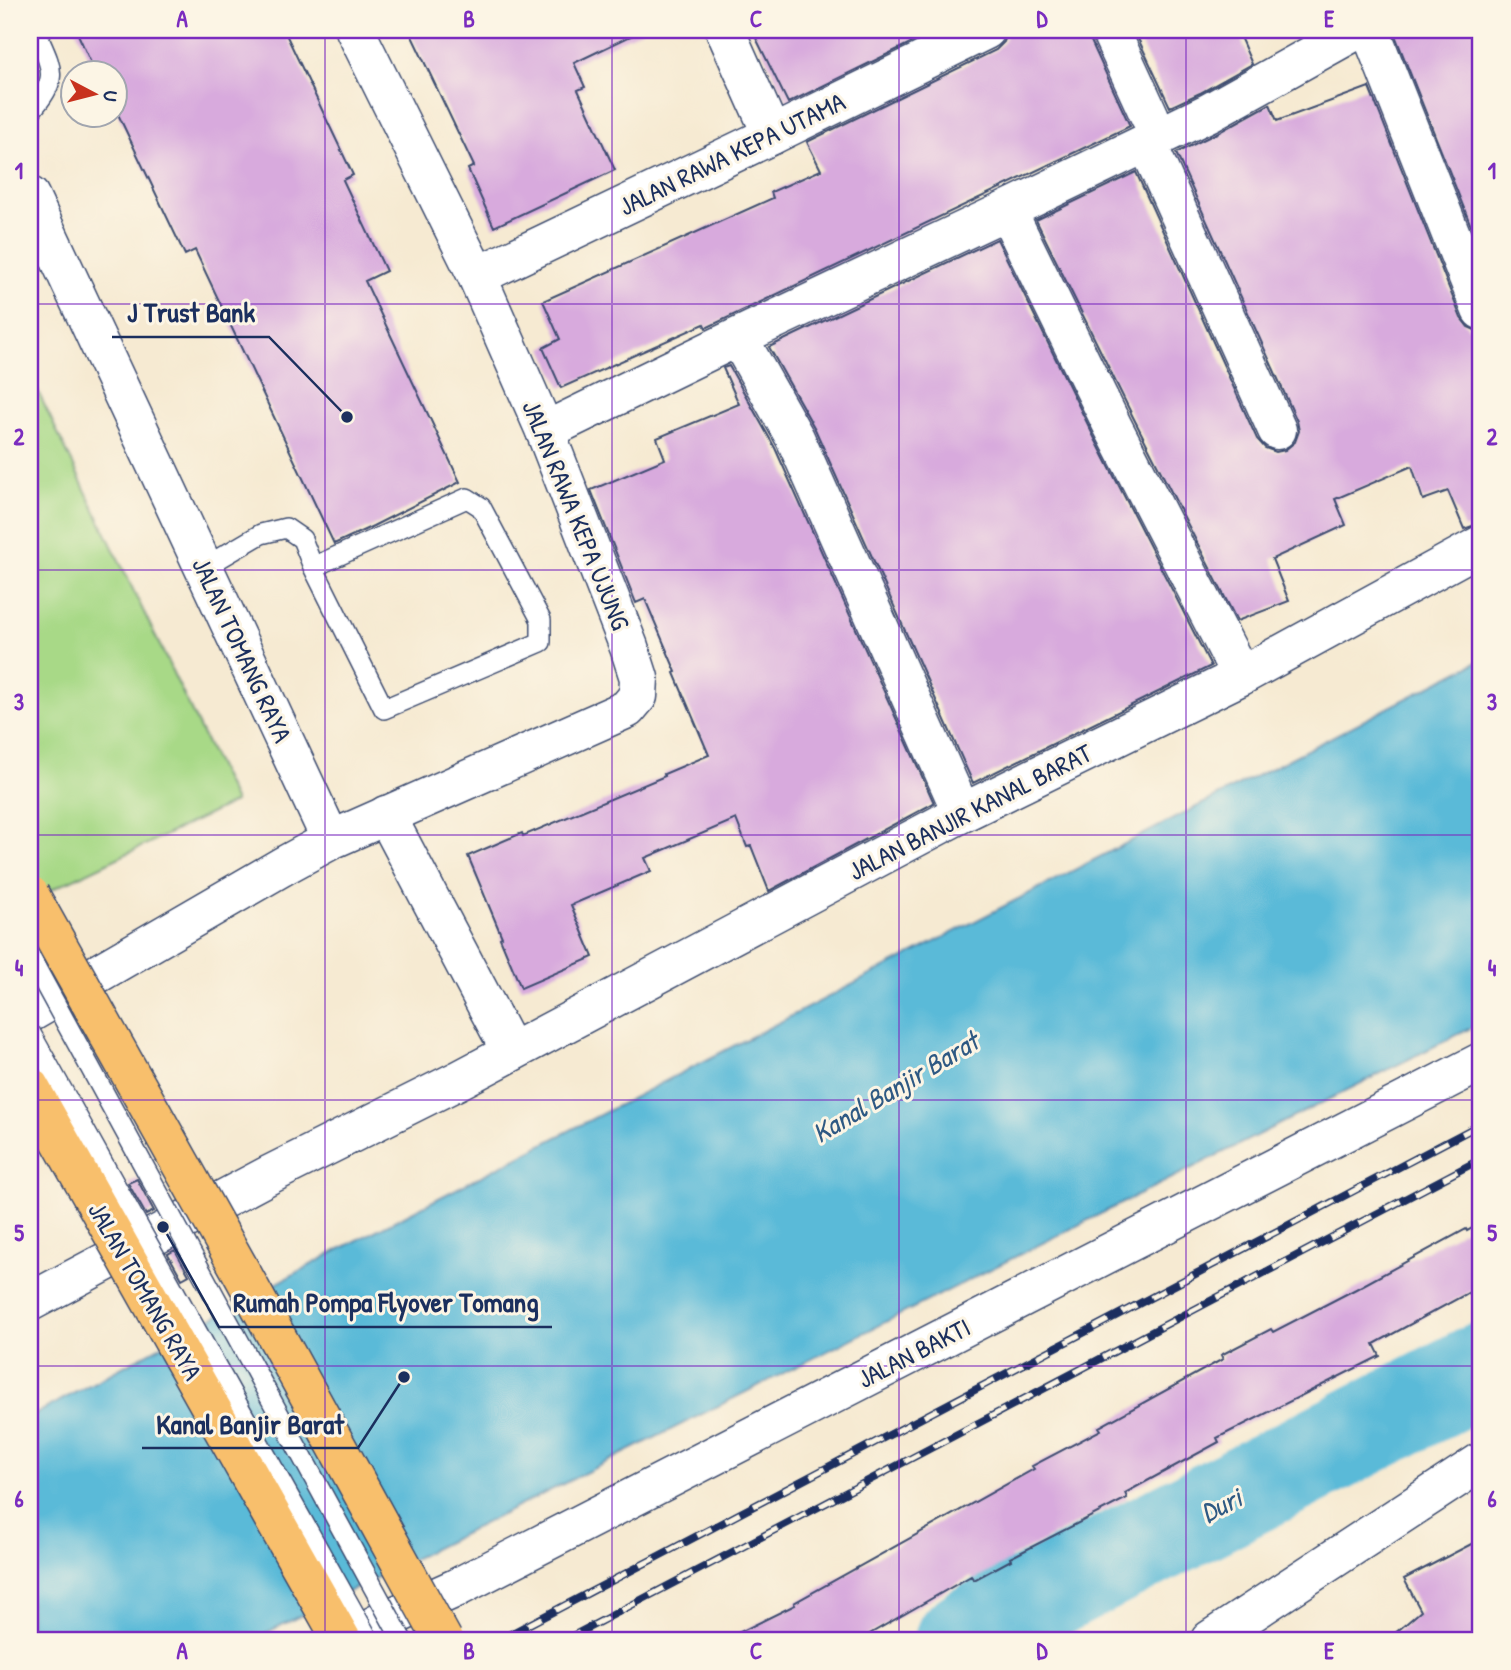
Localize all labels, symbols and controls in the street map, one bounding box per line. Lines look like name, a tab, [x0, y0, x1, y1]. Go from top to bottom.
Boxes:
text: A	[176, 3, 188, 34]
text: B	[463, 3, 475, 34]
text: C	[750, 3, 762, 34]
text: D	[1037, 3, 1049, 34]
text: E	[1324, 3, 1335, 34]
north arrow	[60, 60, 130, 130]
street label: JALAN RAWA KEPA UTAMA	[613, 83, 851, 223]
text: U	[97, 89, 124, 103]
text: 1	[15, 155, 23, 186]
text: 1	[1488, 155, 1496, 186]
callout: J Trust Bank	[112, 288, 269, 337]
text: J Trust Bank	[127, 293, 255, 331]
street label: JALAN RAWA KEPA UJUNG	[514, 395, 639, 635]
text: 2	[14, 421, 25, 452]
text: 2	[1487, 421, 1498, 452]
street label: JALAN TOMANG RAYA	[184, 552, 301, 748]
text: 3	[14, 686, 24, 717]
text: 3	[1487, 686, 1497, 717]
street label: JALAN BANJIR KANAL BARAT	[842, 735, 1098, 888]
text: 4	[15, 952, 24, 983]
text: 4	[1488, 952, 1497, 983]
water label: Kanal Banjir Barat	[805, 1020, 989, 1152]
street label: JALAN TOMANG RAYA	[80, 1195, 211, 1386]
text: 5	[14, 1217, 24, 1248]
text: 5	[1487, 1217, 1497, 1248]
callout: Rumah Pompa Flyover Tomang	[219, 1278, 552, 1327]
text: Rumah Pompa Flyover Tomang	[233, 1283, 539, 1322]
street label: JALAN BAKTI	[851, 1309, 976, 1396]
callout: Kanal Banjir Barat	[142, 1399, 358, 1448]
text: Kanal Banjir Barat	[156, 1405, 345, 1443]
water label: Duri	[1194, 1477, 1251, 1531]
text: 6	[14, 1483, 24, 1514]
text: 6	[1487, 1483, 1497, 1514]
text: A	[176, 1635, 188, 1666]
text: B	[463, 1635, 475, 1666]
text: C	[750, 1635, 762, 1666]
text: D	[1037, 1635, 1049, 1666]
text: E	[1324, 1635, 1335, 1666]

